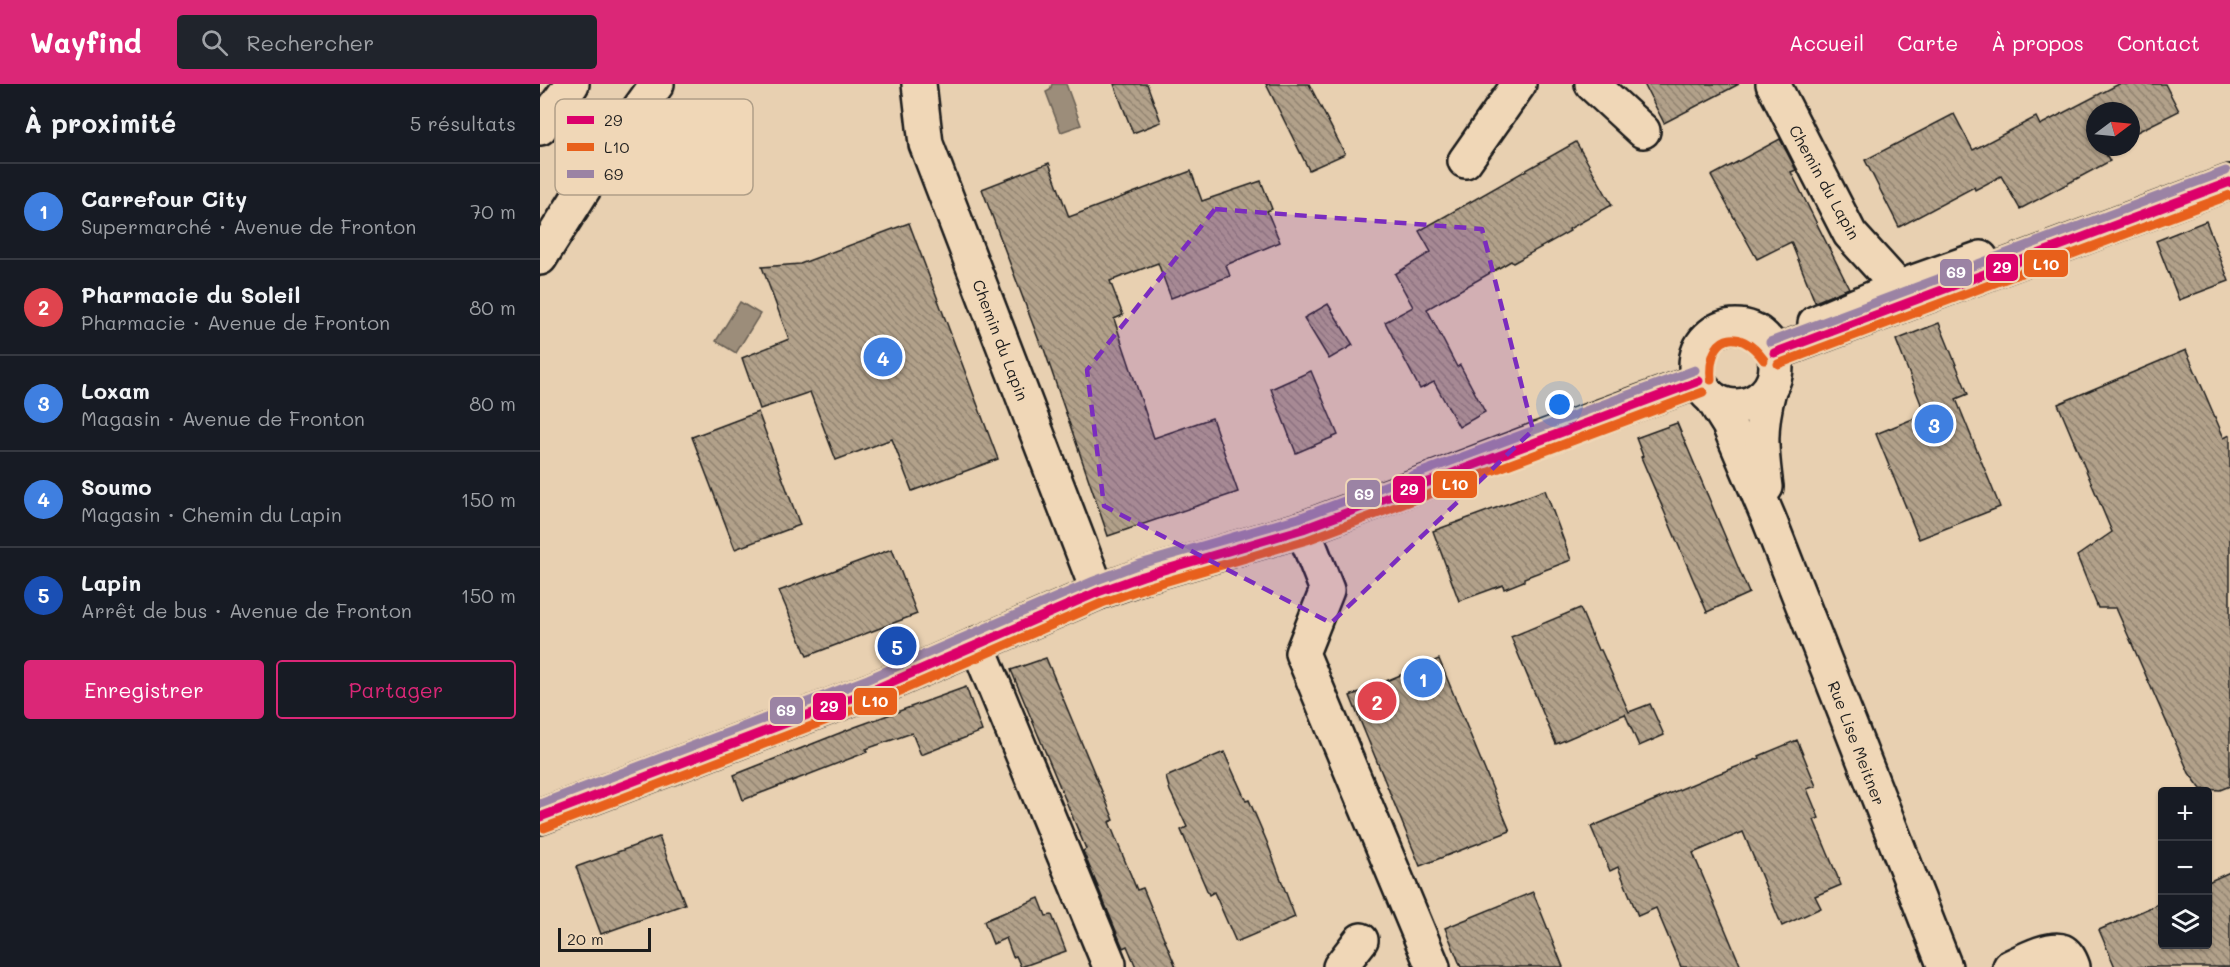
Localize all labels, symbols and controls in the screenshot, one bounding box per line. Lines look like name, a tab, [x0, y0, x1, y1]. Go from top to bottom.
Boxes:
search box	[177, 15, 597, 69]
text: Wayfind	[30, 24, 141, 60]
icon: search	[198, 26, 231, 59]
text: Rechercher	[246, 28, 374, 57]
text: Accueil	[1789, 29, 1864, 56]
text: Carte	[1897, 29, 1958, 56]
text: À propos	[1991, 29, 2084, 56]
text: Contact	[2117, 29, 2200, 56]
legend	[555, 99, 753, 195]
north arrow	[2086, 102, 2140, 156]
text: À proximité	[24, 106, 176, 140]
text: 29	[604, 109, 622, 130]
text: 5 résultats	[410, 110, 516, 136]
street label: Chemin du Lapin	[1785, 121, 1865, 243]
text: L10	[604, 136, 630, 157]
text: 69	[604, 163, 623, 184]
text: Carrefour City	[81, 184, 247, 213]
text: 1	[39, 198, 48, 224]
text: 70 m	[470, 198, 516, 224]
text: Supermarché · Avenue de Fronton	[81, 213, 416, 239]
line badge: L10	[2023, 249, 2069, 278]
line badge: 29	[1985, 253, 2019, 282]
text: L10	[2033, 253, 2059, 274]
text: 29	[1993, 256, 2012, 277]
line badge: 69	[1939, 258, 1973, 287]
text: 69	[1946, 261, 1966, 282]
street label: Chemin du Lapin	[968, 276, 1034, 404]
text: Pharmacie du Soleil	[81, 280, 300, 309]
text: 2	[38, 294, 49, 320]
text: 80 m	[469, 294, 516, 320]
text: Pharmacie · Avenue de Fronton	[81, 309, 390, 335]
pin: 4	[864, 334, 902, 380]
text: Loxam	[81, 376, 150, 405]
text: 3	[38, 390, 50, 416]
text: 80 m	[469, 390, 516, 416]
your location	[1545, 390, 1574, 419]
pin: 3	[1914, 402, 1954, 446]
text: Magasin · Avenue de Fronton	[81, 405, 365, 431]
line badge: L10	[1432, 470, 1478, 499]
text: Soumo	[81, 472, 152, 501]
text: L10	[1442, 473, 1468, 494]
line badge: 29	[1392, 475, 1426, 504]
text: 29	[1400, 478, 1419, 499]
line badge: 69	[1346, 479, 1381, 508]
text: 69	[1354, 483, 1374, 504]
text: 4	[37, 486, 50, 512]
text: 150 m	[461, 486, 516, 512]
text: Magasin · Chemin du Lapin	[81, 501, 342, 527]
text: Lapin	[81, 568, 141, 597]
text: 5	[38, 582, 49, 608]
text: 150 m	[461, 582, 516, 608]
text: Arrêt de bus · Avenue de Fronton	[81, 597, 412, 623]
pin: 5	[878, 624, 916, 668]
pin: 1	[1404, 656, 1442, 700]
button: Enregistrer	[24, 660, 264, 719]
button: Partager	[276, 660, 516, 719]
pin: 2	[1358, 678, 1396, 724]
street label: Rue Lise Meitner	[1824, 678, 1890, 808]
line badge: L10	[853, 687, 898, 716]
text: L10	[862, 690, 888, 711]
line badge: 29	[812, 692, 847, 721]
text: 29	[820, 695, 839, 716]
line badge: 69	[769, 696, 804, 725]
text: 69	[776, 699, 796, 720]
map controls	[2158, 787, 2212, 949]
button: +	[2158, 787, 2212, 841]
button: −	[2158, 841, 2212, 895]
button: layers	[2158, 895, 2212, 949]
scale bar	[558, 925, 651, 952]
text: 20 m	[567, 928, 604, 949]

